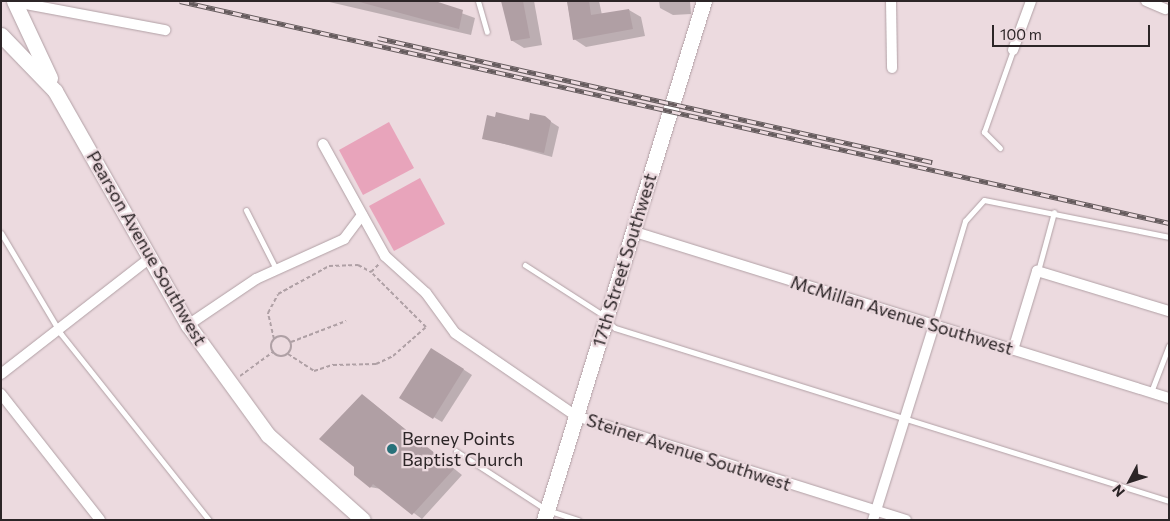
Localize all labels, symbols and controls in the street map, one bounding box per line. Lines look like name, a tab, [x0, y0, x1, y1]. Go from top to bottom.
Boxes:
scale bar	[995, 15, 1152, 47]
text: 100 m	[1000, 25, 1042, 43]
street label: Pearson Avenue Southwest	[82, 147, 212, 349]
street label: 17th Street Southwest	[587, 170, 661, 350]
street label: McMillan Avenue Southwest	[788, 271, 1016, 359]
street label: Steiner Avenue Southwest	[584, 409, 794, 495]
place label: Berney Points Baptist Church	[402, 428, 523, 470]
marker: Berney Points Baptist Church	[386, 443, 398, 455]
north arrow	[1105, 456, 1155, 506]
text: N	[1108, 481, 1128, 500]

